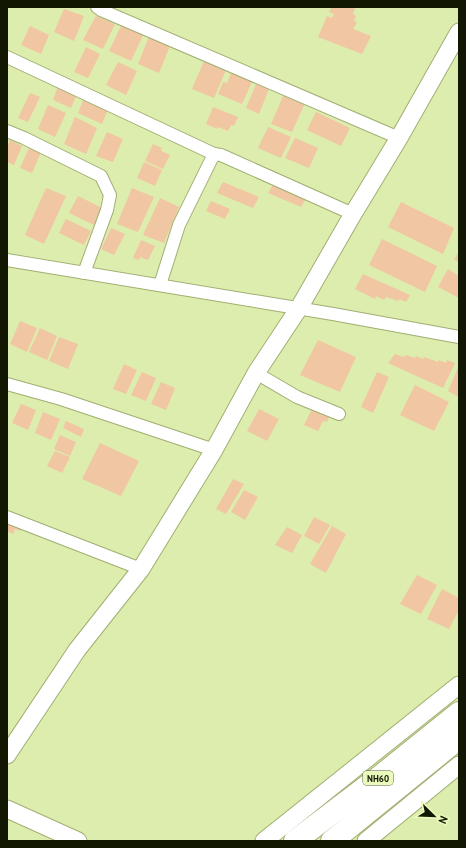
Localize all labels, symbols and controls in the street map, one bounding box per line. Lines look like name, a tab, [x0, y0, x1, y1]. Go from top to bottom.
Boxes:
road number: NH60	[363, 771, 393, 785]
north arrow	[414, 796, 454, 836]
text: N	[435, 814, 451, 826]

